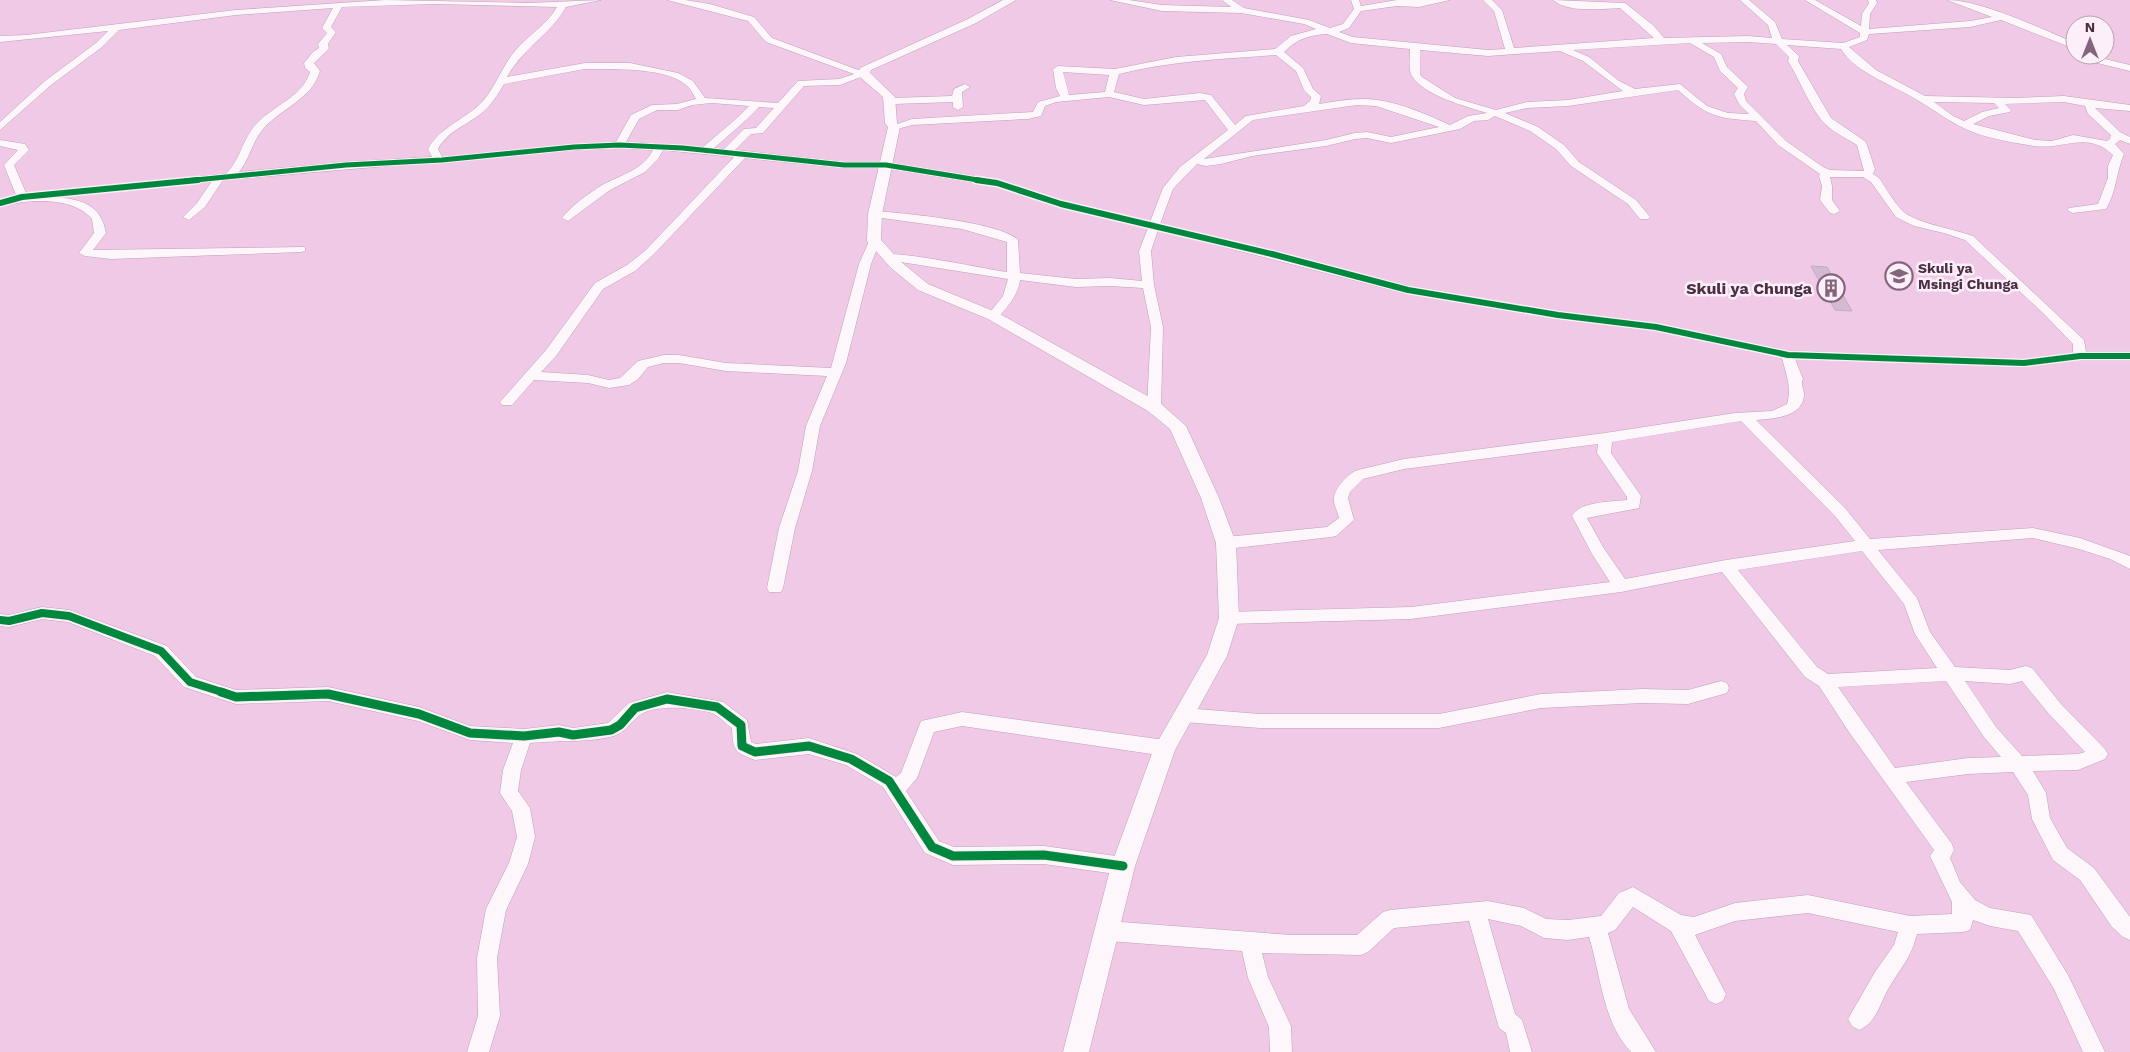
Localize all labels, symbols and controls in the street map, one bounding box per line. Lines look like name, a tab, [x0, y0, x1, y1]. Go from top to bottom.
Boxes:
north arrow	[2065, 15, 2115, 65]
text: N	[2085, 19, 2095, 35]
place label: Skuli ya Msingi Chunga	[1918, 260, 2019, 292]
school or university icon: Skuli ya Msingi Chunga	[1884, 261, 1914, 291]
building icon: Skuli ya Chunga	[1816, 273, 1846, 303]
place label: Skuli ya Chunga	[1686, 279, 1813, 298]

